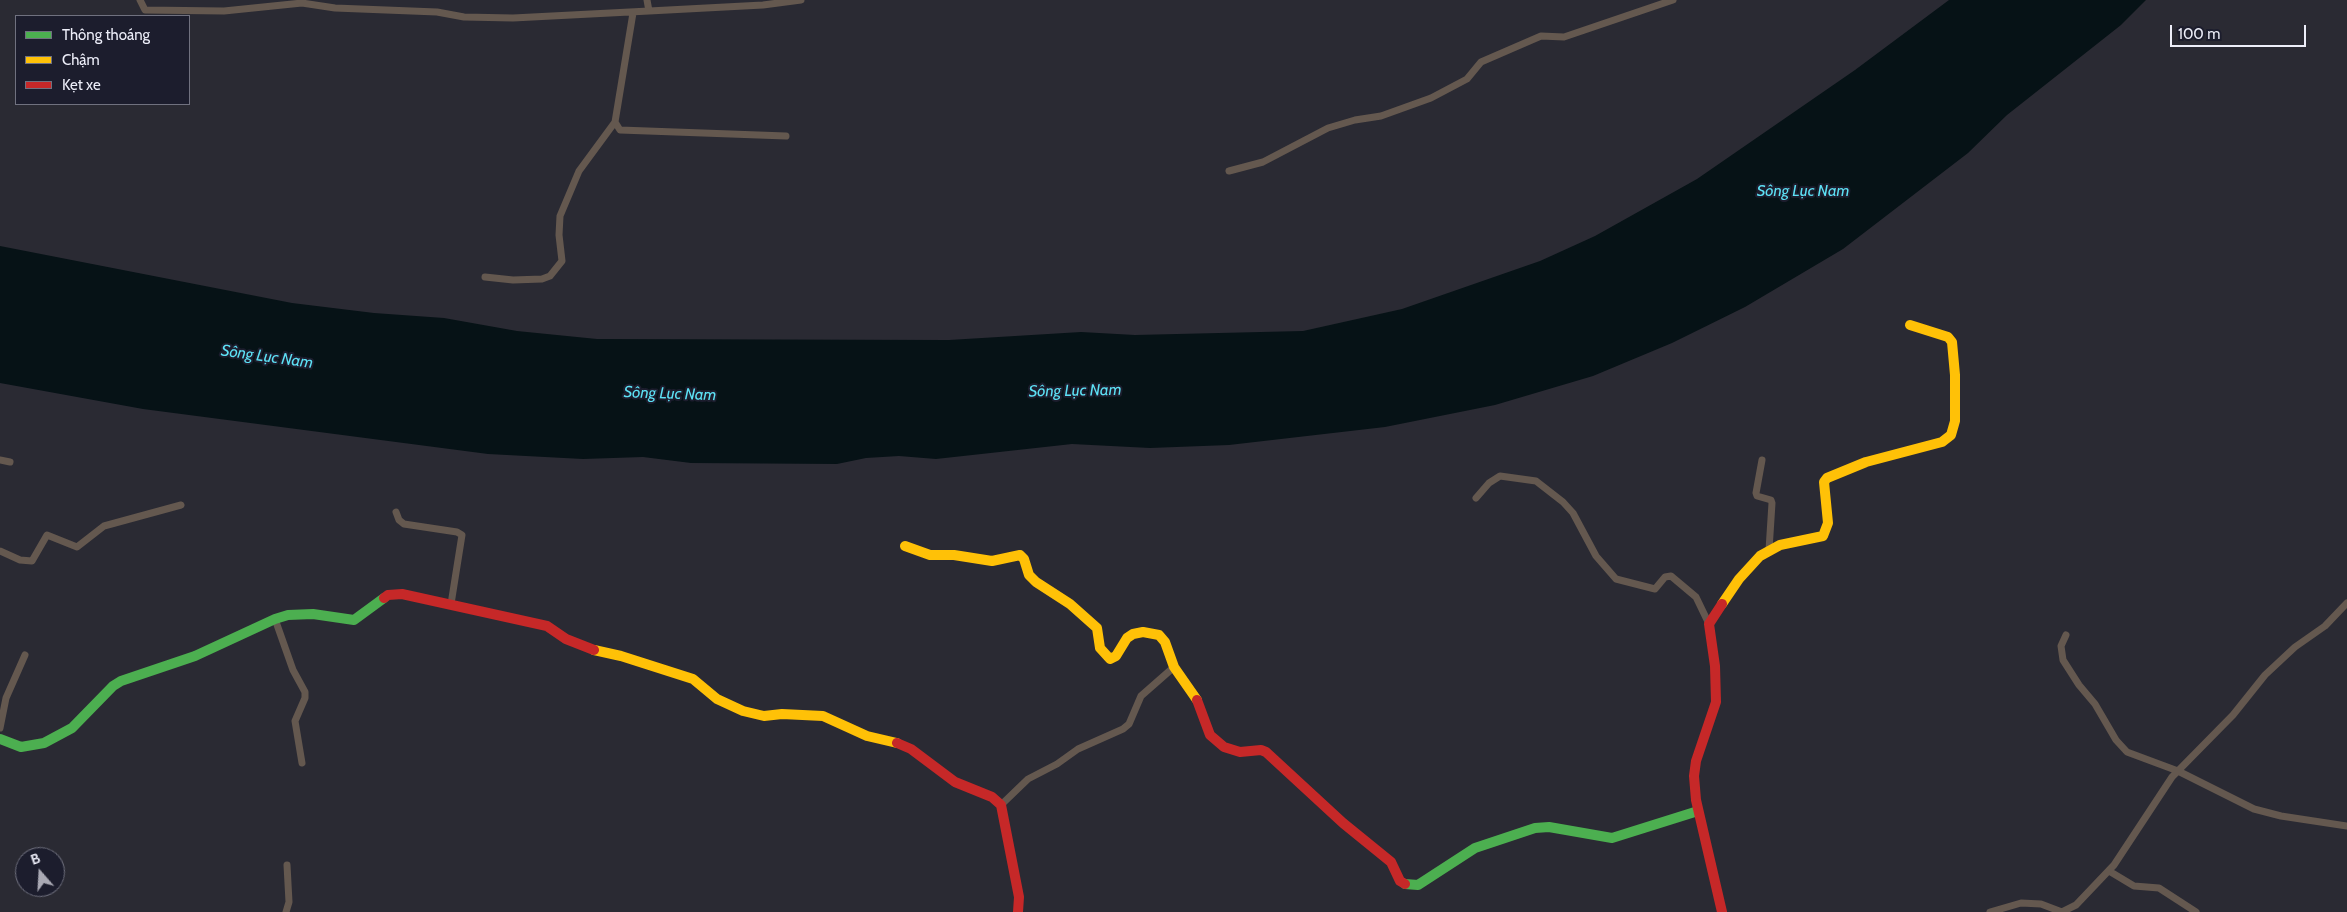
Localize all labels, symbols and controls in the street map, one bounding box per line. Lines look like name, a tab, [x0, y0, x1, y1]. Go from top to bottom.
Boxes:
legend	[15, 15, 190, 105]
scale bar	[2172, 15, 2308, 47]
text: 100 m	[2178, 25, 2220, 43]
text: Thông thoáng	[62, 26, 150, 44]
text: Chậm	[62, 51, 100, 69]
text: Kẹt xe	[62, 76, 101, 94]
water label: Sông Lục Nam	[1757, 181, 1849, 201]
water label: Sông Lục Nam	[220, 341, 314, 373]
water label: Sông Lục Nam	[1028, 381, 1122, 401]
water label: Sông Lục Nam	[623, 383, 717, 405]
north arrow	[15, 847, 65, 897]
text: B	[28, 849, 43, 869]

